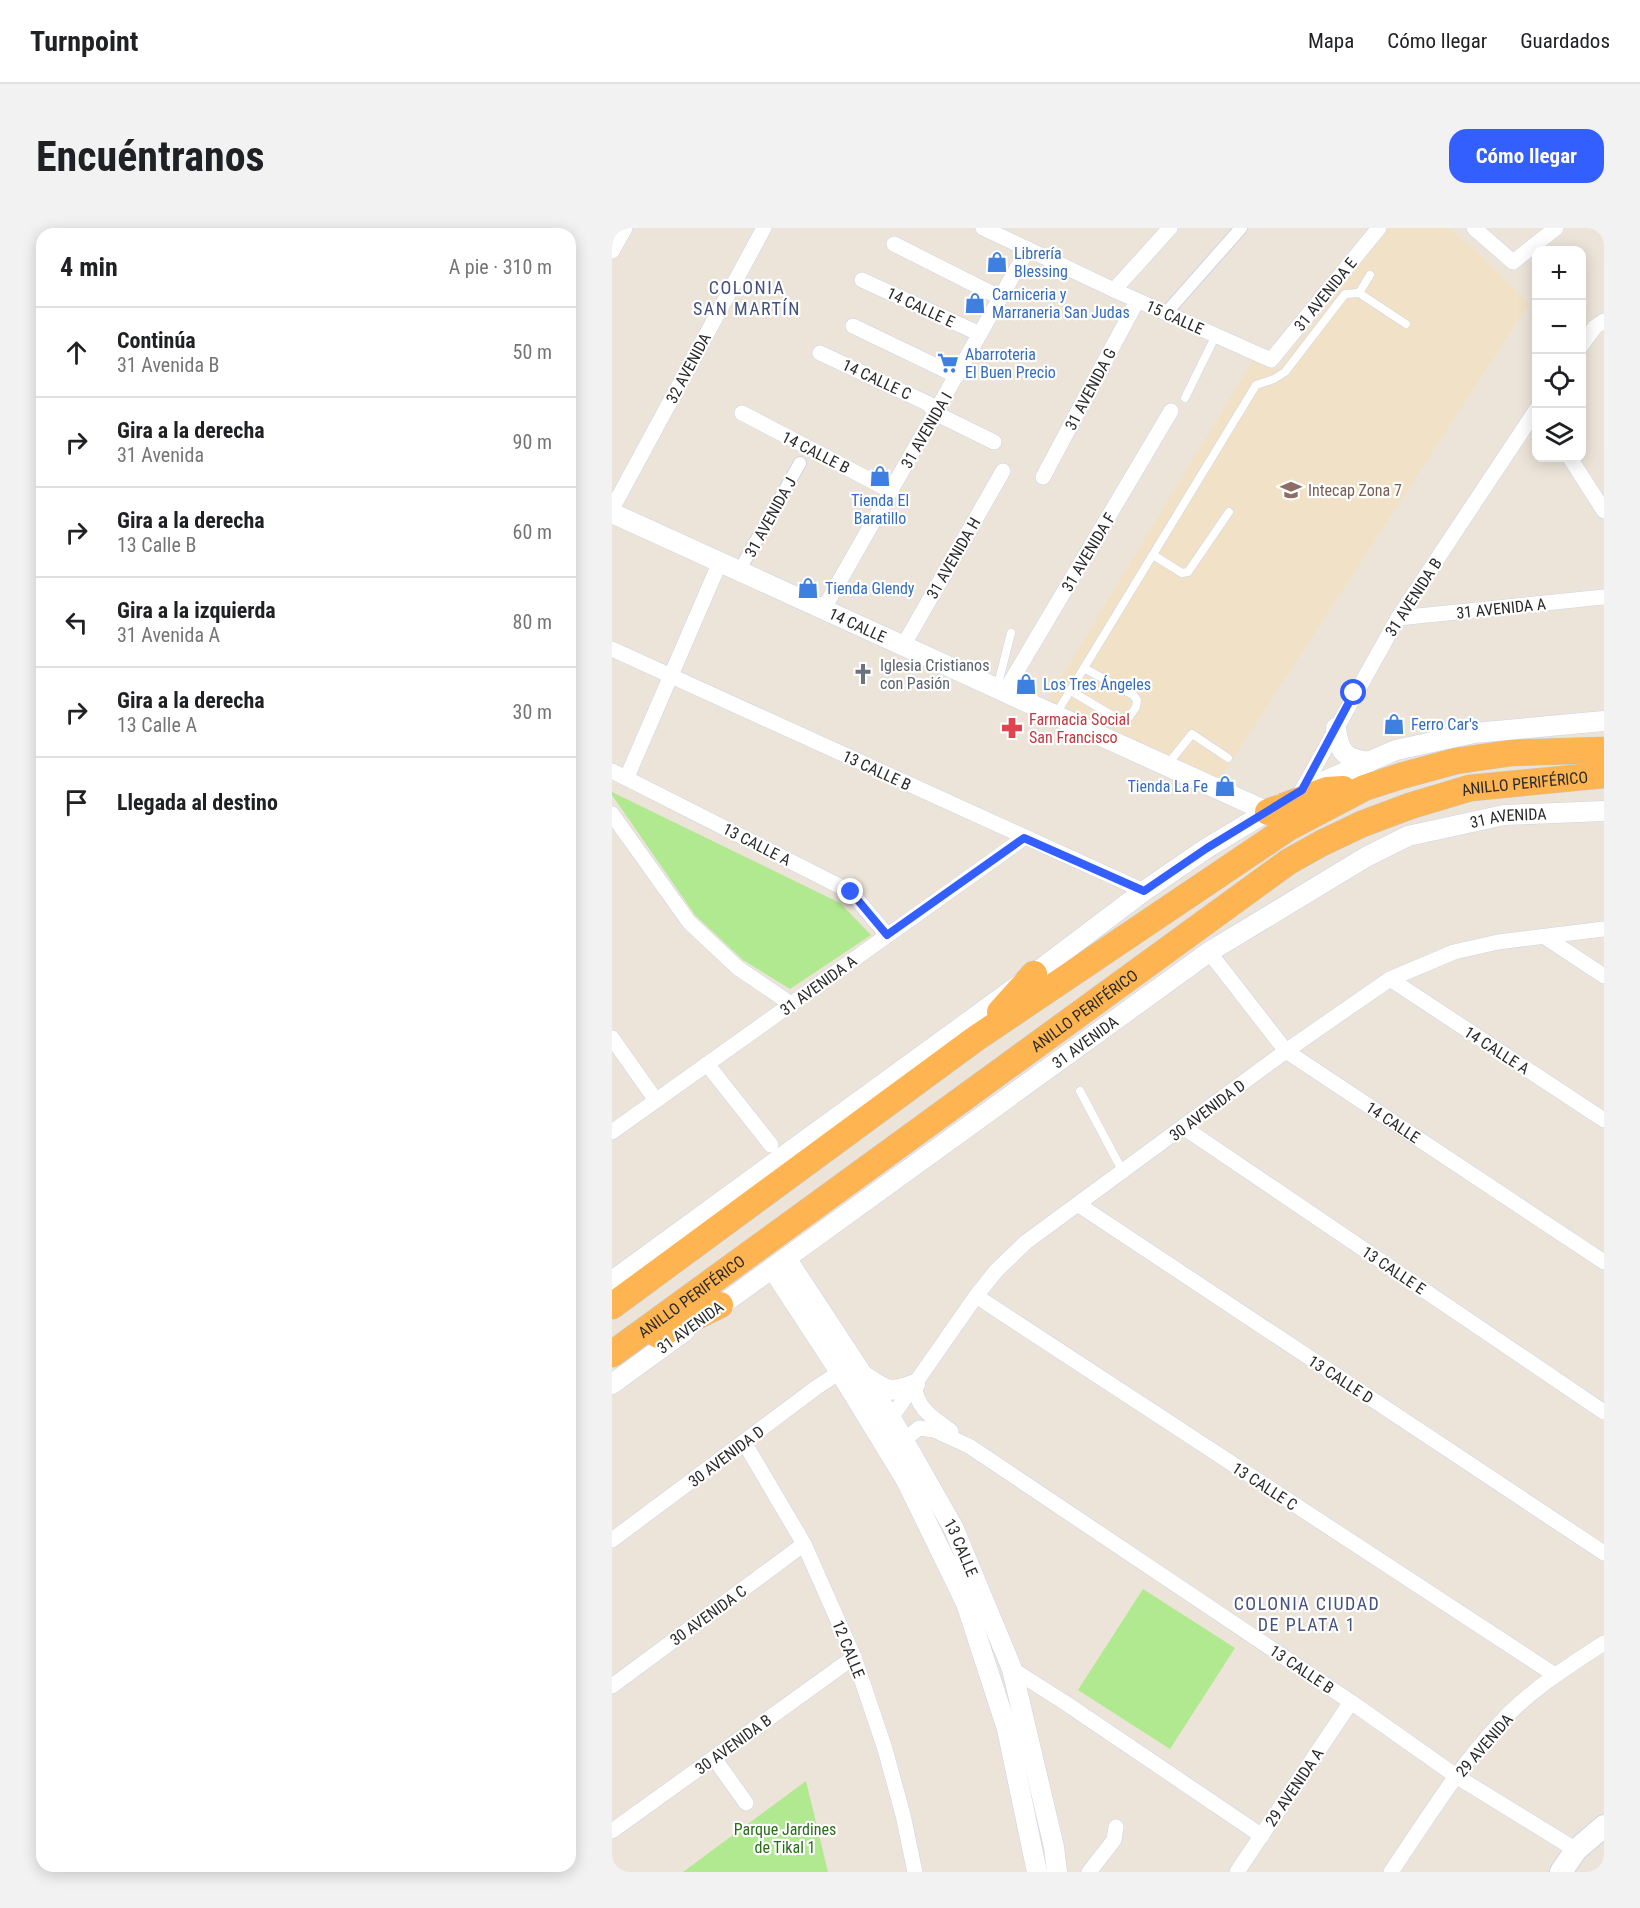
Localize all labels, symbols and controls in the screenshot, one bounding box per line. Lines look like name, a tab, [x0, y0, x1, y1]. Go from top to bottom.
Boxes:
text: Turnpoint	[30, 25, 138, 58]
text: Mapa	[1308, 29, 1354, 53]
text: Cómo llegar	[1387, 29, 1487, 53]
text: Guardados	[1520, 29, 1610, 53]
button: Cómo llegar	[1449, 129, 1604, 183]
text: Encuéntranos	[36, 132, 265, 181]
place label: Librería Blessing	[1014, 244, 1068, 281]
map controls	[1532, 246, 1586, 462]
button: +	[1532, 246, 1586, 300]
shop icon: Librería Blessing	[985, 250, 1009, 274]
text: 4 min	[60, 252, 118, 282]
street label: 31 AVENIDA E	[1290, 254, 1361, 335]
text: A pie · 310 m	[449, 255, 552, 279]
district label: COLONIA SAN MARTÍN	[693, 277, 801, 319]
street label: 14 CALLE E	[884, 284, 958, 331]
place label: Carniceria y Marraneria San Judas	[992, 285, 1130, 322]
shop icon: Carniceria y Marraneria San Judas	[963, 291, 987, 315]
street label: 15 CALLE	[1143, 296, 1207, 339]
button: −	[1532, 300, 1586, 354]
text: Continúa	[117, 328, 196, 353]
street label: 32 AVENIDA	[662, 330, 715, 407]
icon: ahead	[60, 336, 93, 369]
text: 50 m	[513, 340, 552, 364]
place label: Abarroteria El Buen Precio	[965, 345, 1056, 382]
street label: 31 AVENIDA G	[1061, 345, 1120, 434]
supermarket icon: Abarroteria El Buen Precio	[936, 351, 960, 375]
text: 31 Avenida B	[117, 353, 219, 377]
button: locate	[1532, 354, 1586, 408]
street label: 14 CALLE C	[839, 355, 914, 404]
street label: 31 AVENIDA I	[897, 389, 956, 472]
button: layers	[1532, 408, 1586, 462]
text: Gira a la derecha	[117, 418, 265, 443]
icon: right	[60, 426, 93, 459]
street label: 14 CALLE B	[779, 427, 853, 478]
text: 90 m	[513, 430, 552, 454]
text: 31 Avenida	[117, 443, 204, 467]
shop icon: Tienda El Baratillo	[868, 464, 892, 488]
street label: 31 AVENIDA J	[741, 474, 800, 561]
school or university icon: Intecap Zona 7	[1279, 478, 1303, 502]
place label: Intecap Zona 7	[1308, 481, 1402, 500]
place label: Tienda El Baratillo	[851, 491, 909, 528]
text: Gira a la derecha	[117, 508, 265, 533]
street label: 31 AVENIDA F	[1058, 509, 1119, 595]
street label: 31 AVENIDA H	[923, 514, 984, 602]
icon: right	[60, 516, 93, 549]
text: 60 m	[513, 520, 552, 544]
text: 13 Calle B	[117, 533, 196, 557]
street label: 31 AVENIDA B	[1381, 555, 1446, 640]
shop icon: Tienda Glendy	[796, 576, 820, 600]
place label: Tienda Glendy	[825, 579, 915, 598]
street label: 31 AVENIDA A	[1455, 594, 1547, 623]
text: Gira a la izquierda	[117, 598, 276, 623]
street label: 14 CALLE	[826, 604, 889, 647]
icon: left	[60, 606, 93, 639]
text: 80 m	[513, 610, 552, 634]
text: 31 Avenida A	[117, 623, 220, 647]
place label: Iglesia Cristianos con Pasión	[880, 656, 989, 693]
church icon: Iglesia Cristianos con Pasión	[851, 662, 875, 686]
shop icon: Los Tres Ángeles	[1014, 672, 1038, 696]
place label: Los Tres Ángeles	[1043, 675, 1151, 694]
route start	[1340, 679, 1366, 705]
text: Gira a la derecha	[117, 688, 265, 713]
icon: right	[60, 696, 93, 729]
text: 30 m	[513, 700, 552, 724]
place label: Farmacia Social San Francisco	[1029, 710, 1130, 747]
shop icon: Ferro Car's	[1382, 712, 1406, 736]
text: 13 Calle A	[117, 713, 197, 737]
place label: Ferro Car's	[1411, 715, 1479, 734]
pharmacy icon: Farmacia Social San Francisco	[1000, 716, 1024, 740]
street label: 13 CALLE B	[840, 746, 914, 795]
street label: ANILLO PERIFÉRICO	[1459, 768, 1589, 800]
shop icon: Tienda La Fe	[1213, 774, 1237, 798]
place label: Tienda La Fe	[1128, 777, 1208, 796]
icon: arrive	[60, 786, 93, 819]
text: Llegada al destino	[117, 790, 278, 815]
street label: 31 AVENIDA	[1468, 804, 1547, 832]
street label: 13 CALLE A	[720, 819, 794, 870]
route end	[837, 878, 863, 904]
street label: 31 AVENIDA A	[776, 951, 860, 1020]
street label: ANILLO PERIFÉRICO	[1027, 966, 1142, 1056]
street label: 31 AVENIDA	[1048, 1012, 1122, 1073]
street label: 14 CALLE A	[1461, 1022, 1533, 1078]
street label: 30 AVENIDA D	[1166, 1076, 1249, 1145]
street label: 14 CALLE	[1362, 1098, 1424, 1147]
street label: 13 CALLE E	[1358, 1242, 1429, 1299]
street label: ANILLO PERIFÉRICO	[634, 1252, 749, 1342]
street label: 31 AVENIDA	[654, 1297, 727, 1358]
street label: 13 CALLE D	[1305, 1351, 1377, 1407]
street label: 30 AVENIDA D	[685, 1422, 768, 1491]
street label: 13 CALLE C	[1229, 1458, 1301, 1514]
street label: 13 CALLE	[940, 1515, 982, 1580]
street label: 30 AVENIDA C	[666, 1581, 750, 1649]
district label: COLONIA CIUDAD DE PLATA 1	[1234, 1593, 1380, 1635]
street label: 12 CALLE	[828, 1617, 869, 1681]
street label: 13 CALLE B	[1266, 1641, 1337, 1698]
street label: 30 AVENIDA B	[692, 1710, 775, 1778]
street label: 29 AVENIDA	[1452, 1710, 1517, 1781]
street label: 29 AVENIDA A	[1261, 1745, 1327, 1830]
park label: Parque Jardines de Tikal 1	[734, 1820, 836, 1857]

